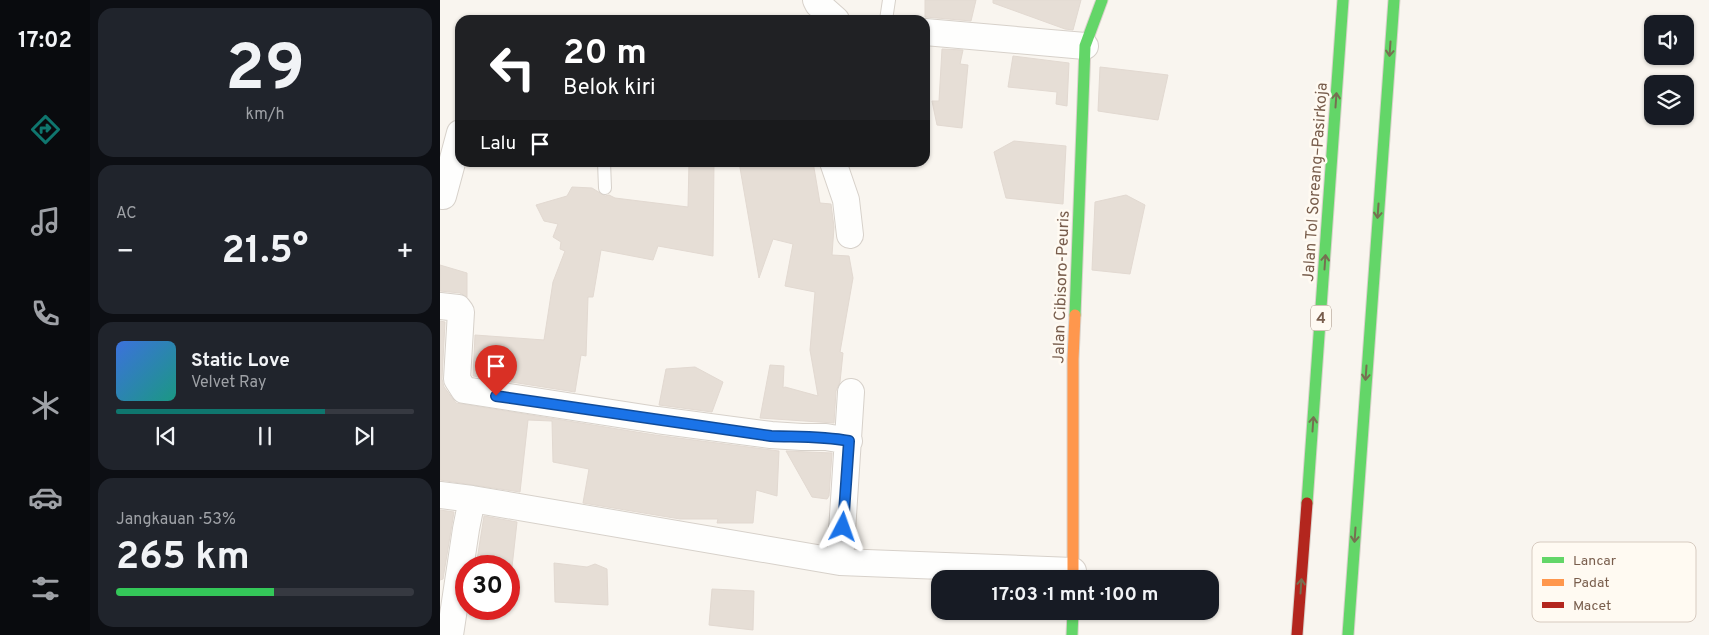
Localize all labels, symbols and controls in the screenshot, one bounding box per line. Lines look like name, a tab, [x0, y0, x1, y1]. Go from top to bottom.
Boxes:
map controls	[1644, 15, 1694, 125]
button: sound	[1644, 15, 1694, 65]
text: 17:02	[18, 28, 72, 55]
text: 29	[225, 31, 305, 113]
text: 20 m	[563, 32, 647, 76]
icon: left	[480, 35, 545, 100]
one-way arrow	[1386, 40, 1395, 56]
text: Belok kiri	[563, 75, 656, 102]
button: layers	[1644, 75, 1694, 125]
street label: Jalan Tol Soreang–Pasirkoja	[1299, 82, 1333, 282]
one-way arrow	[1331, 92, 1341, 108]
text: km/h	[246, 105, 284, 125]
icon: directions	[28, 112, 63, 147]
icon: arrive	[526, 130, 554, 158]
text: Lalu	[480, 132, 516, 156]
one-way arrow	[1374, 202, 1383, 218]
icon: music	[28, 204, 63, 239]
text: AC	[116, 204, 137, 224]
street label: Jalan Cibisoro-Peuris	[1049, 210, 1075, 364]
text: 21.5°	[222, 228, 308, 277]
text: −	[116, 235, 134, 271]
text: +	[396, 235, 414, 271]
one-way arrow	[1320, 255, 1329, 271]
icon: phone	[28, 296, 63, 331]
road number: 4	[1311, 306, 1331, 330]
pin	[475, 345, 517, 396]
text: Static Love	[191, 349, 290, 373]
icon: arrive	[482, 352, 510, 380]
one-way arrow	[1362, 364, 1371, 380]
text: Velvet Ray	[191, 373, 266, 393]
icon: climate	[28, 388, 63, 423]
one-way arrow	[1308, 417, 1317, 433]
icon: previous	[152, 422, 180, 450]
icon: pause	[251, 422, 279, 450]
icon: next	[350, 422, 378, 450]
icon: car	[28, 480, 63, 515]
position arrow	[816, 500, 868, 552]
text: Jangkauan · 53%	[116, 510, 236, 530]
one-way arrow	[1350, 527, 1360, 543]
text: 265 km	[116, 534, 250, 583]
legend	[1532, 542, 1696, 622]
text: Lancar	[1573, 553, 1617, 570]
speed limit sign: 30	[455, 555, 520, 620]
icon: filters	[28, 571, 63, 606]
text: Padat	[1573, 575, 1609, 592]
one-way arrow	[1296, 579, 1305, 595]
text: 17:03 · 1 mnt · 100 m	[992, 583, 1158, 607]
text: Macet	[1573, 598, 1611, 615]

